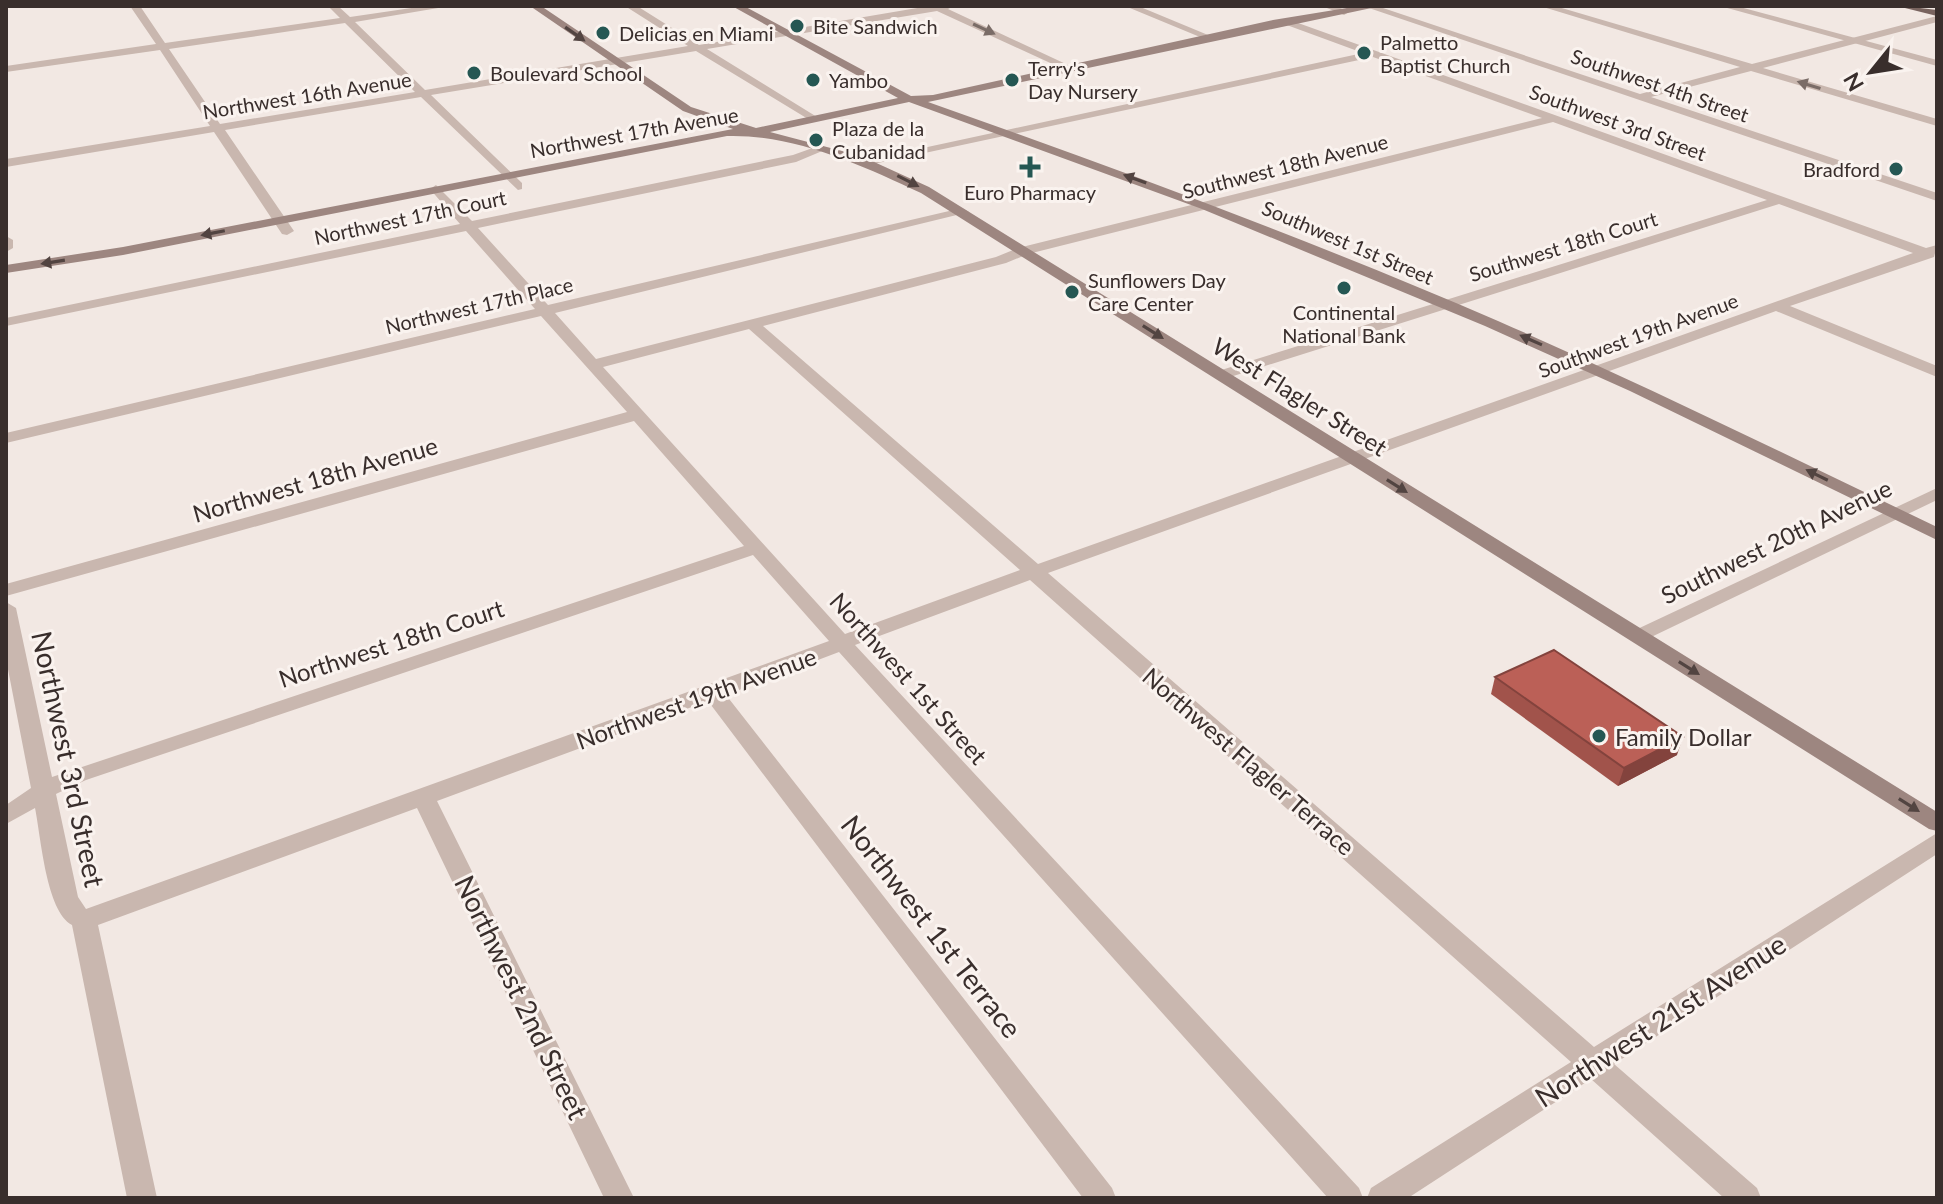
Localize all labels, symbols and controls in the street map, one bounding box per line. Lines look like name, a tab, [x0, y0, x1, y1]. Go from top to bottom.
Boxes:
place label: Bite Sandwich	[813, 14, 938, 38]
marker: Bite Sandwich	[788, 17, 806, 35]
place label: Delicias en Miami	[619, 21, 773, 45]
one-way arrow	[972, 22, 995, 35]
marker: Delicias en Miami	[594, 24, 612, 42]
one-way arrow	[564, 26, 585, 41]
place label: Palmetto Baptist Church	[1380, 30, 1510, 77]
north arrow	[1831, 32, 1911, 112]
street label: Southwest 4th Street	[1568, 43, 1752, 127]
marker: Palmetto Baptist Church	[1355, 44, 1373, 62]
place label: Terry's Day Nursery	[1028, 56, 1139, 103]
place label: Boulevard School	[490, 61, 642, 85]
marker: Boulevard School	[465, 64, 483, 82]
street label: Northwest 16th Avenue	[201, 67, 413, 123]
place label: Yambo	[829, 68, 888, 92]
text: N	[1837, 68, 1869, 96]
marker: Yambo	[804, 71, 822, 89]
marker: Terry's Day Nursery	[1003, 71, 1021, 89]
one-way arrow	[1796, 78, 1820, 91]
street label: Southwest 3rd Street	[1526, 79, 1710, 165]
street label: Northwest 17th Avenue	[528, 102, 740, 162]
place label: Plaza de la Cubanidad	[832, 116, 926, 163]
street label: Southwest 18th Avenue	[1180, 129, 1390, 203]
marker: Plaza de la Cubanidad	[807, 131, 825, 149]
place label: Bradford	[1803, 157, 1880, 181]
marker: Euro Pharmacy	[1021, 158, 1039, 176]
marker: Bradford	[1887, 160, 1905, 178]
one-way arrow	[1122, 172, 1146, 185]
one-way arrow	[897, 174, 920, 188]
place label: Euro Pharmacy	[964, 180, 1097, 204]
street label: Northwest 17th Court	[312, 185, 508, 249]
street label: Southwest 1st Street	[1259, 195, 1437, 289]
street label: Southwest 18th Court	[1466, 206, 1660, 286]
one-way arrow	[201, 227, 226, 240]
one-way arrow	[40, 257, 65, 269]
place label: Sunflowers Day Care Center	[1088, 268, 1227, 315]
street label: Northwest 17th Place	[383, 272, 575, 338]
marker: Continental National Bank	[1335, 279, 1353, 297]
marker: Sunflowers Day Care Center	[1063, 283, 1081, 301]
street label: Southwest 19th Avenue	[1535, 288, 1741, 382]
place label: Continental National Bank	[1282, 300, 1407, 347]
one-way arrow	[1142, 325, 1164, 339]
street label: West Flagler Street	[1207, 331, 1393, 462]
one-way arrow	[1519, 334, 1543, 347]
street label: Northwest 18th Avenue	[189, 430, 441, 528]
one-way arrow	[1805, 468, 1828, 482]
street label: Southwest 20th Avenue	[1656, 473, 1896, 609]
one-way arrow	[1386, 478, 1408, 492]
street label: Northwest 1st Street	[824, 586, 994, 770]
street label: Northwest 18th Court	[275, 593, 508, 693]
street label: Northwest 3rd Street	[25, 628, 113, 890]
street label: Northwest 19th Avenue	[572, 641, 820, 755]
one-way arrow	[1678, 660, 1700, 674]
street label: Northwest Flagler Terrace	[1137, 661, 1361, 861]
place label: Family Dollar	[1615, 722, 1752, 751]
marker: Family Dollar	[1590, 727, 1608, 745]
one-way arrow	[1898, 798, 1920, 812]
street label: Northwest 1st Terrace	[835, 808, 1029, 1044]
street label: Northwest 2nd Street	[448, 870, 596, 1124]
street label: Northwest 21st Avenue	[1528, 926, 1792, 1114]

